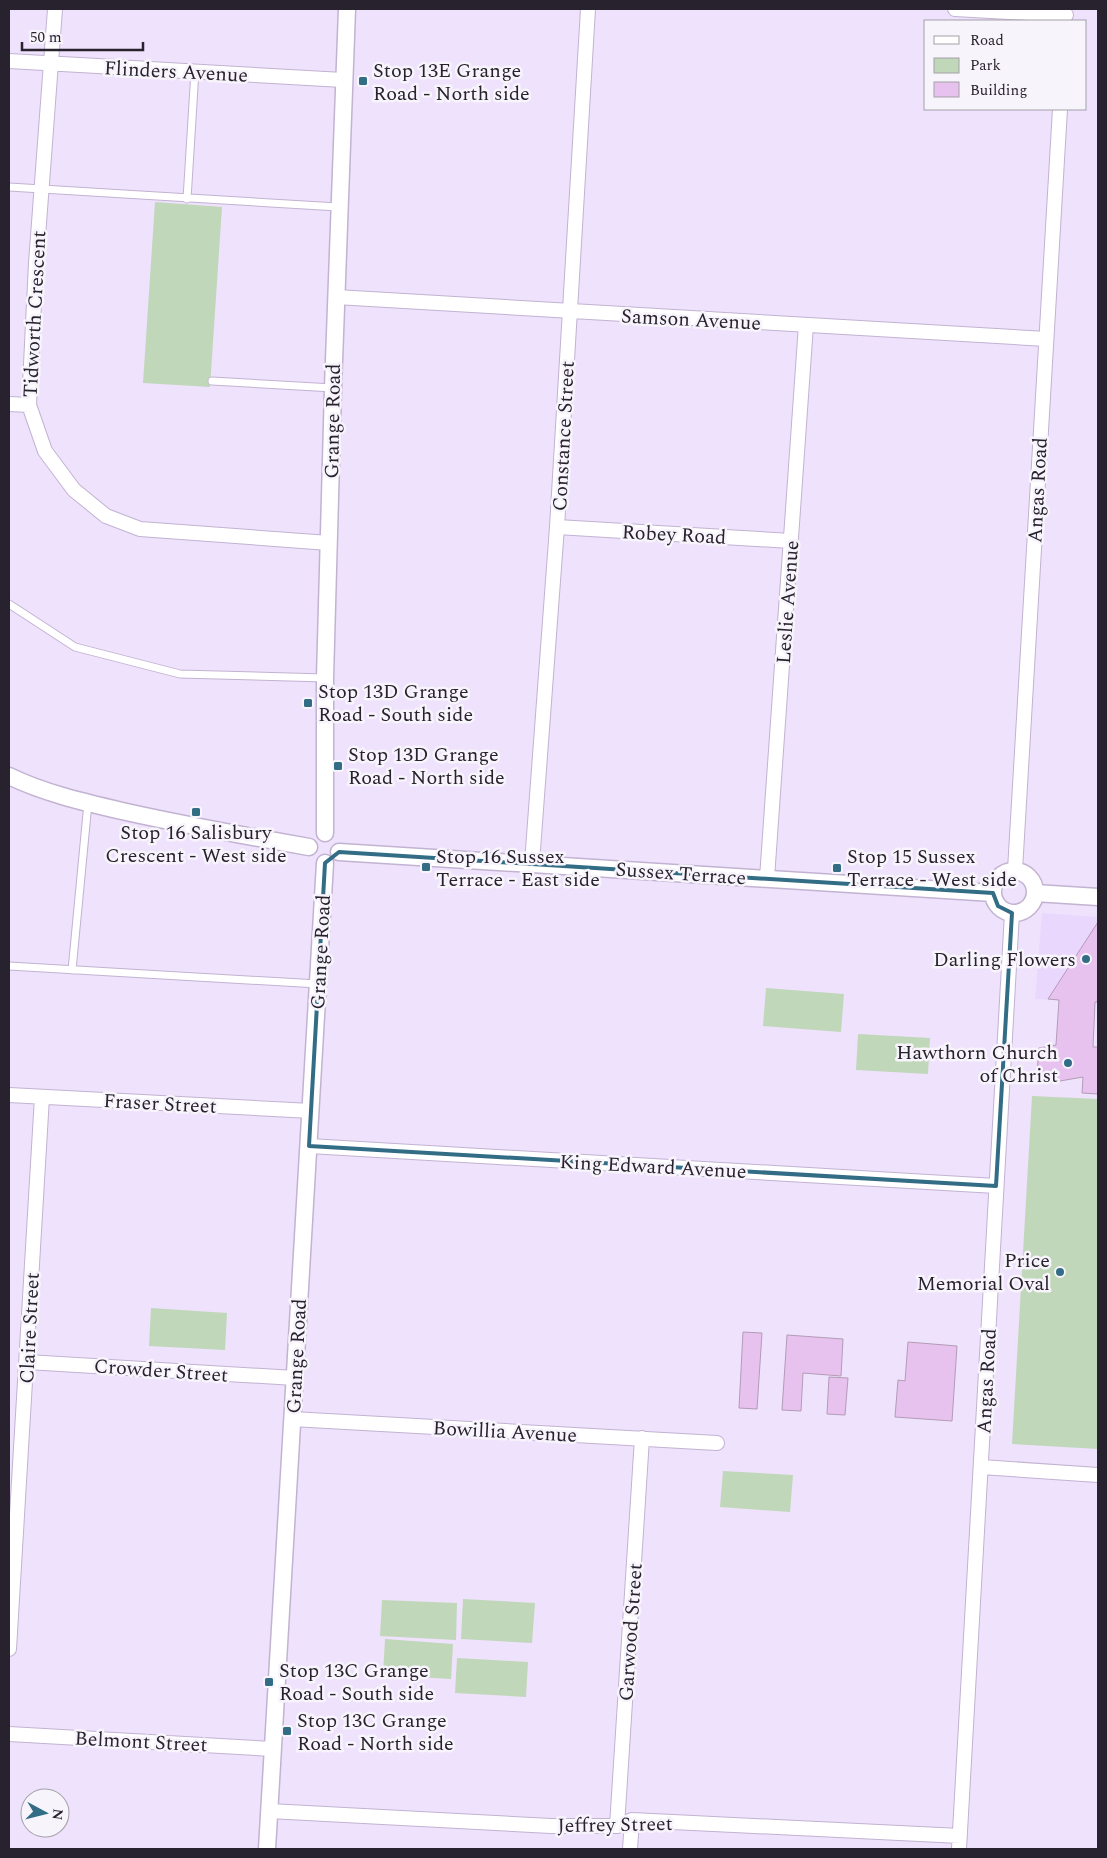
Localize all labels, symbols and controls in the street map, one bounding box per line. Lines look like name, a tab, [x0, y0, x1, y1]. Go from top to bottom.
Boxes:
scale bar	[22, 20, 144, 52]
legend	[924, 20, 1087, 110]
text: 50 m	[30, 26, 62, 49]
text: Road	[970, 29, 1004, 52]
street label: Flinders Avenue	[103, 53, 249, 91]
text: Park	[970, 54, 1001, 77]
place label: Stop 13E Grange Road - North side	[373, 56, 530, 109]
marker: Stop 13E Grange Road - North side	[357, 75, 369, 87]
text: Building	[970, 79, 1027, 102]
street label: Tidworth Crescent	[16, 230, 54, 398]
street label: Samson Avenue	[620, 301, 762, 339]
street label: Constance Street	[545, 360, 583, 512]
street label: Grange Road	[317, 363, 349, 479]
street label: Angas Road	[1020, 436, 1056, 544]
street label: Robey Road	[621, 517, 727, 553]
street label: Leslie Avenue	[769, 539, 807, 665]
place label: Stop 13D Grange Road - South side	[318, 677, 473, 730]
marker: Stop 13D Grange Road - South side	[302, 697, 314, 709]
place label: Stop 13D Grange Road - North side	[348, 740, 505, 793]
marker: Stop 13D Grange Road - North side	[332, 760, 344, 772]
marker: Stop 16 Salisbury Crescent - West side	[190, 806, 202, 818]
place label: Stop 16 Salisbury Crescent - West side	[105, 818, 287, 871]
place label: Stop 16 Sussex Terrace - East side	[436, 842, 600, 895]
place label: Stop 15 Sussex Terrace - West side	[847, 842, 1017, 895]
street label: Sussex Terrace	[615, 854, 747, 894]
marker: Stop 16 Sussex Terrace - East side	[420, 861, 432, 873]
marker: Stop 15 Sussex Terrace - West side	[831, 862, 843, 874]
street label: Grange Road	[303, 894, 339, 1010]
place label: Darling Flowers	[933, 945, 1076, 975]
marker: Darling Flowers	[1080, 953, 1092, 965]
place label: Hawthorn Church of Christ	[896, 1038, 1058, 1091]
marker: Hawthorn Church of Christ	[1062, 1057, 1074, 1069]
street label: Fraser Street	[103, 1086, 217, 1122]
street label: King Edward Avenue	[559, 1147, 747, 1187]
place label: Price Memorial Oval	[917, 1246, 1050, 1299]
marker: Price Memorial Oval	[1054, 1266, 1066, 1278]
street label: Claire Street	[12, 1272, 48, 1385]
street label: Grange Road	[279, 1298, 315, 1414]
street label: Angas Road	[969, 1327, 1005, 1435]
street label: Crowder Street	[93, 1351, 229, 1391]
street label: Bowillia Avenue	[432, 1413, 578, 1451]
street label: Garwood Street	[611, 1562, 651, 1702]
place label: Stop 13C Grange Road - South side	[279, 1656, 434, 1709]
marker: Stop 13C Grange Road - South side	[263, 1676, 275, 1688]
place label: Stop 13C Grange Road - North side	[297, 1706, 454, 1759]
street label: Belmont Street	[74, 1724, 208, 1760]
marker: Stop 13C Grange Road - North side	[281, 1725, 293, 1737]
north arrow	[20, 1788, 70, 1838]
text: N	[46, 1808, 69, 1821]
street label: Jeffrey Street	[557, 1809, 673, 1841]

